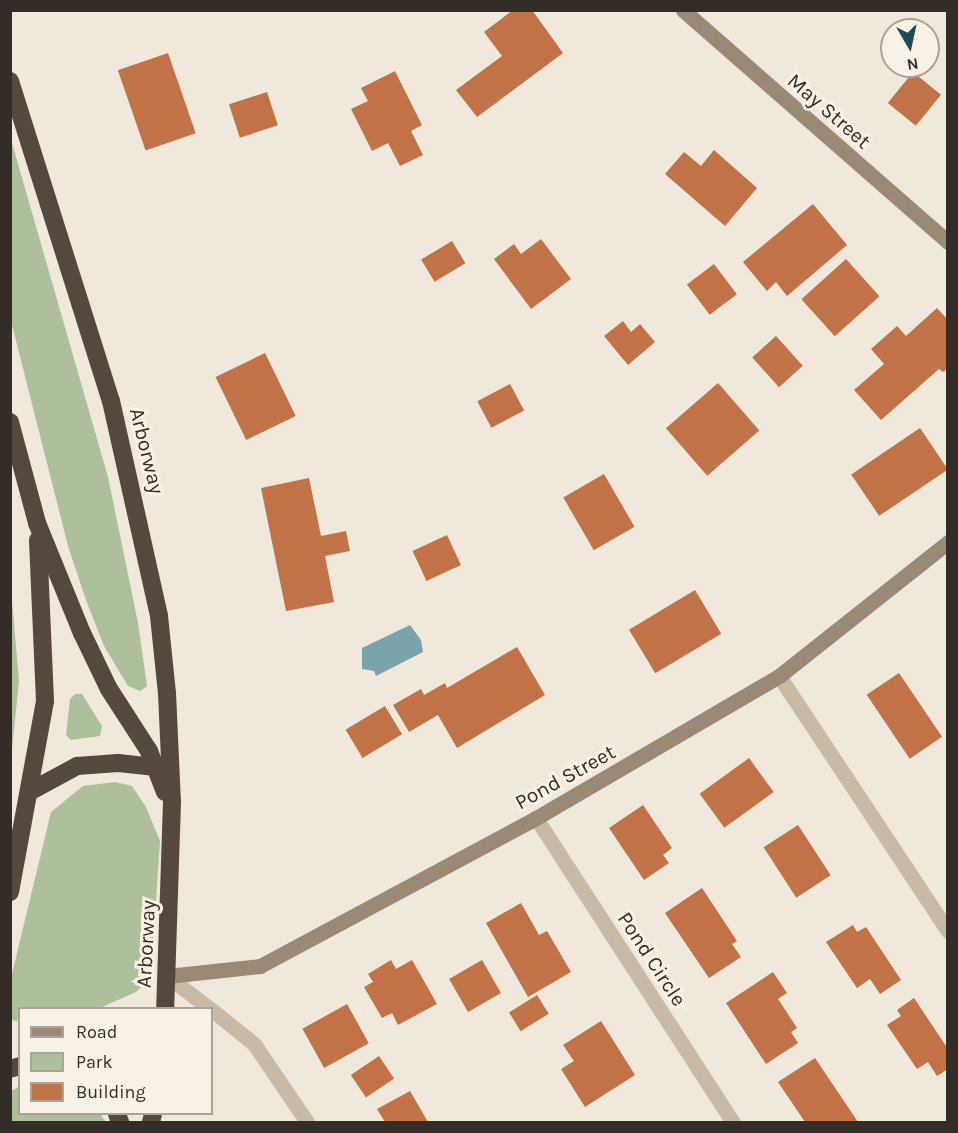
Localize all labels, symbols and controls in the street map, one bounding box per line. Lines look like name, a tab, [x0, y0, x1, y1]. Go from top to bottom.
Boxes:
north arrow	[880, 18, 940, 78]
text: N	[905, 54, 920, 75]
street label: May Street	[782, 68, 876, 154]
street label: Arborway	[124, 405, 170, 497]
street label: Pond Street	[510, 739, 620, 815]
street label: Arborway	[131, 900, 161, 988]
street label: Pond Circle	[612, 907, 692, 1011]
legend	[18, 1007, 213, 1115]
text: Road	[76, 1021, 117, 1043]
text: Park	[76, 1051, 113, 1073]
text: Building	[76, 1081, 146, 1103]

